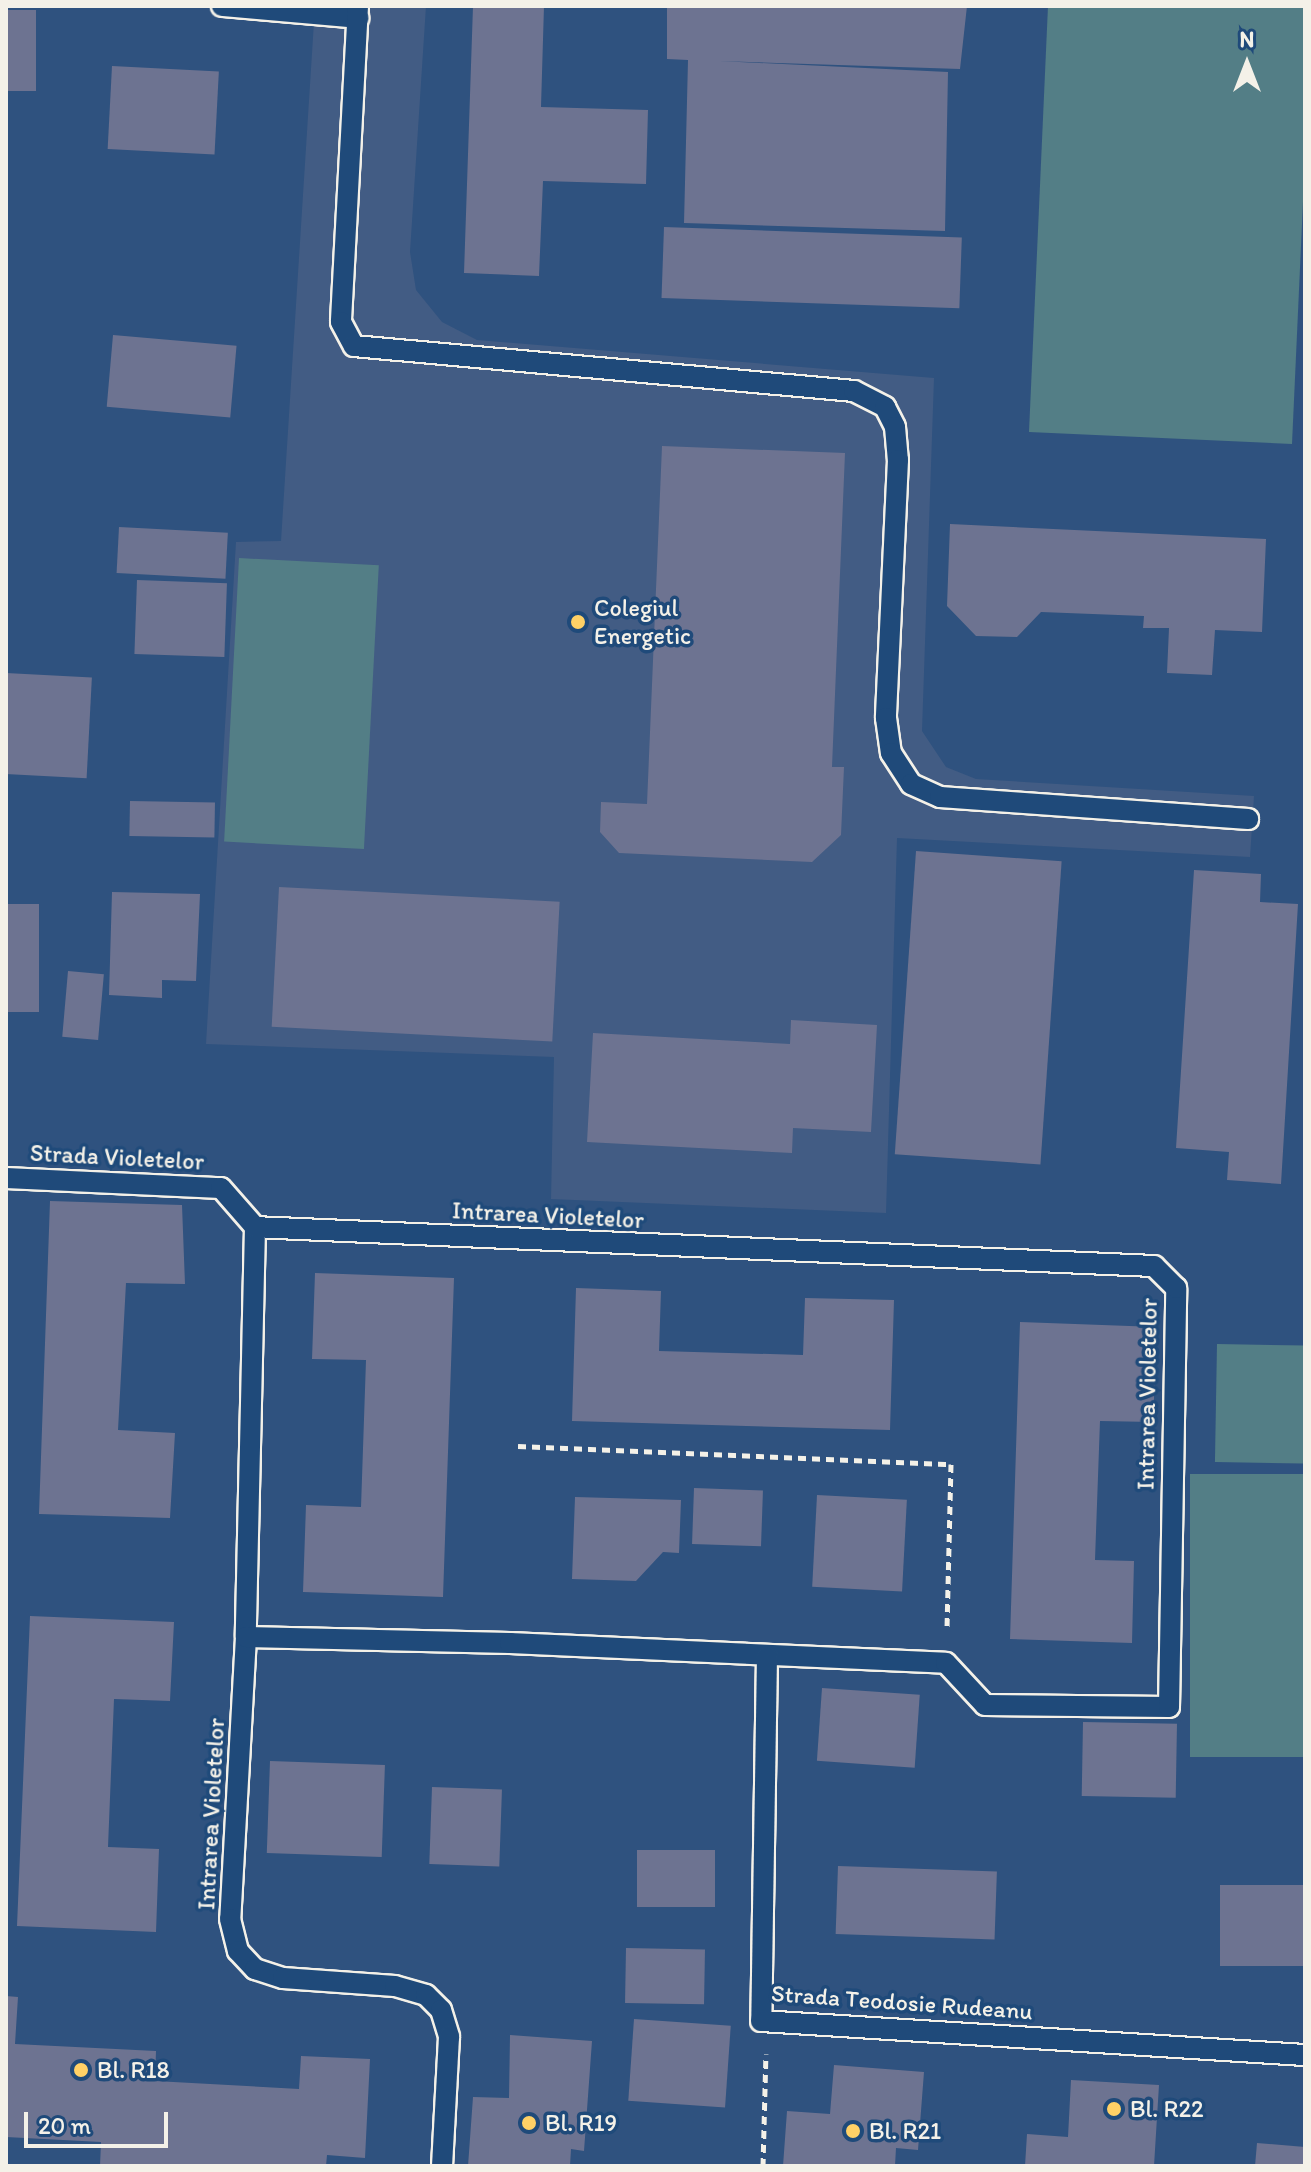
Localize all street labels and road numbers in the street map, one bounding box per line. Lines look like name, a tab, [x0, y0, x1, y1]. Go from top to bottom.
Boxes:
street label: Strada Violetelor	[29, 1138, 205, 1176]
street label: Intrarea Violetelor	[451, 1196, 645, 1234]
street label: Intrarea Violetelor	[1131, 1298, 1163, 1490]
street label: Intrarea Violetelor	[192, 1717, 230, 1911]
street label: Strada Teodosie Rudeanu	[772, 1979, 1032, 2025]

